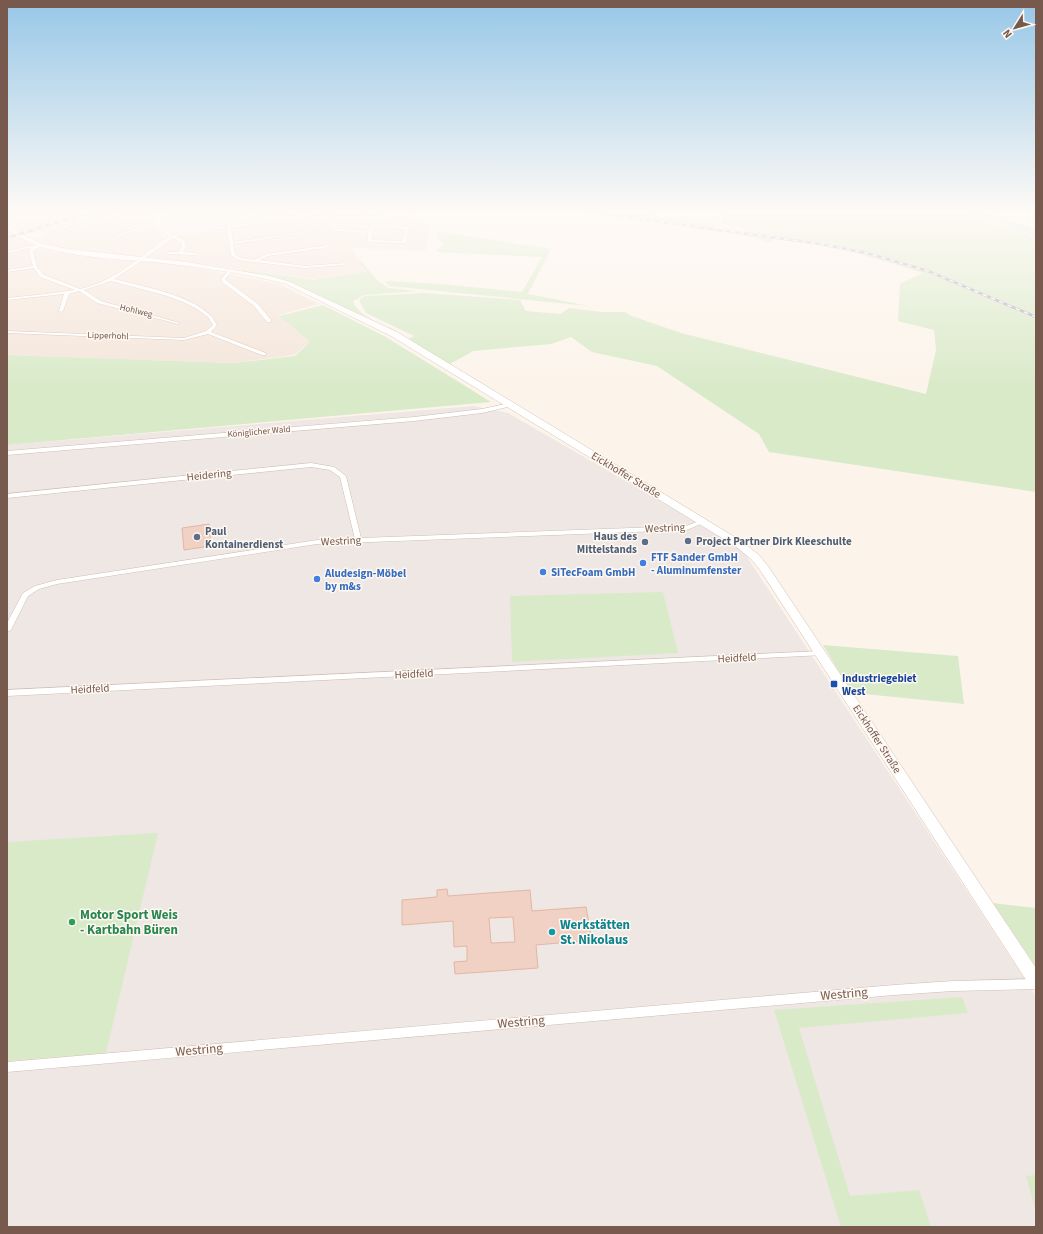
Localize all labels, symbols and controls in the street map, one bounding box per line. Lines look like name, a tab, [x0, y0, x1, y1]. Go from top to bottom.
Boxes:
north arrow	[995, 8, 1035, 48]
text: N	[999, 26, 1016, 41]
street label: Hohlweg	[118, 301, 154, 321]
street label: Lipperhohl	[87, 329, 129, 343]
street label: Königlicher Wald	[227, 423, 291, 441]
street label: Eickhoffer Straße	[588, 448, 664, 502]
street label: Heidering	[186, 465, 233, 485]
street label: Westring	[644, 519, 686, 537]
place label: Paul Kontainerdienst	[205, 524, 284, 552]
place label: Haus des Mittelstands	[577, 529, 637, 557]
marker: Paul Kontainerdienst	[192, 532, 202, 542]
street label: Westring	[320, 532, 362, 550]
place label: Project Partner Dirk Kleeschulte	[696, 534, 852, 549]
marker: Project Partner Dirk Kleeschulte	[683, 536, 693, 546]
marker: Haus des Mittelstands	[640, 537, 650, 547]
place label: FTF Sander GmbH - Aluminumfenster	[651, 550, 742, 578]
marker: FTF Sander GmbH - Aluminumfenster	[638, 558, 648, 568]
place label: SiTecFoam GmbH	[551, 565, 635, 580]
place label: Aludesign-Möbel by m&s	[324, 566, 407, 594]
marker: SiTecFoam GmbH	[538, 567, 548, 577]
marker: Aludesign-Möbel by m&s	[312, 574, 322, 584]
street label: Heidfeld	[717, 649, 757, 667]
street label: Heidfeld	[394, 665, 434, 683]
place label: Industriegebiet West	[842, 671, 917, 699]
marker: Industriegebiet West	[829, 679, 839, 689]
street label: Heidfeld	[70, 680, 110, 698]
street label: Eickhoffer Straße	[849, 702, 905, 777]
place label: Motor Sport Weis - Kartbahn Büren	[80, 906, 178, 939]
place label: Werkstätten St. Nikolaus	[560, 916, 630, 949]
marker: Motor Sport Weis - Kartbahn Büren	[67, 917, 77, 927]
marker: Werkstätten St. Nikolaus	[547, 927, 557, 937]
street label: Westring	[819, 983, 869, 1005]
street label: Westring	[496, 1011, 546, 1033]
street label: Westring	[174, 1039, 224, 1061]

